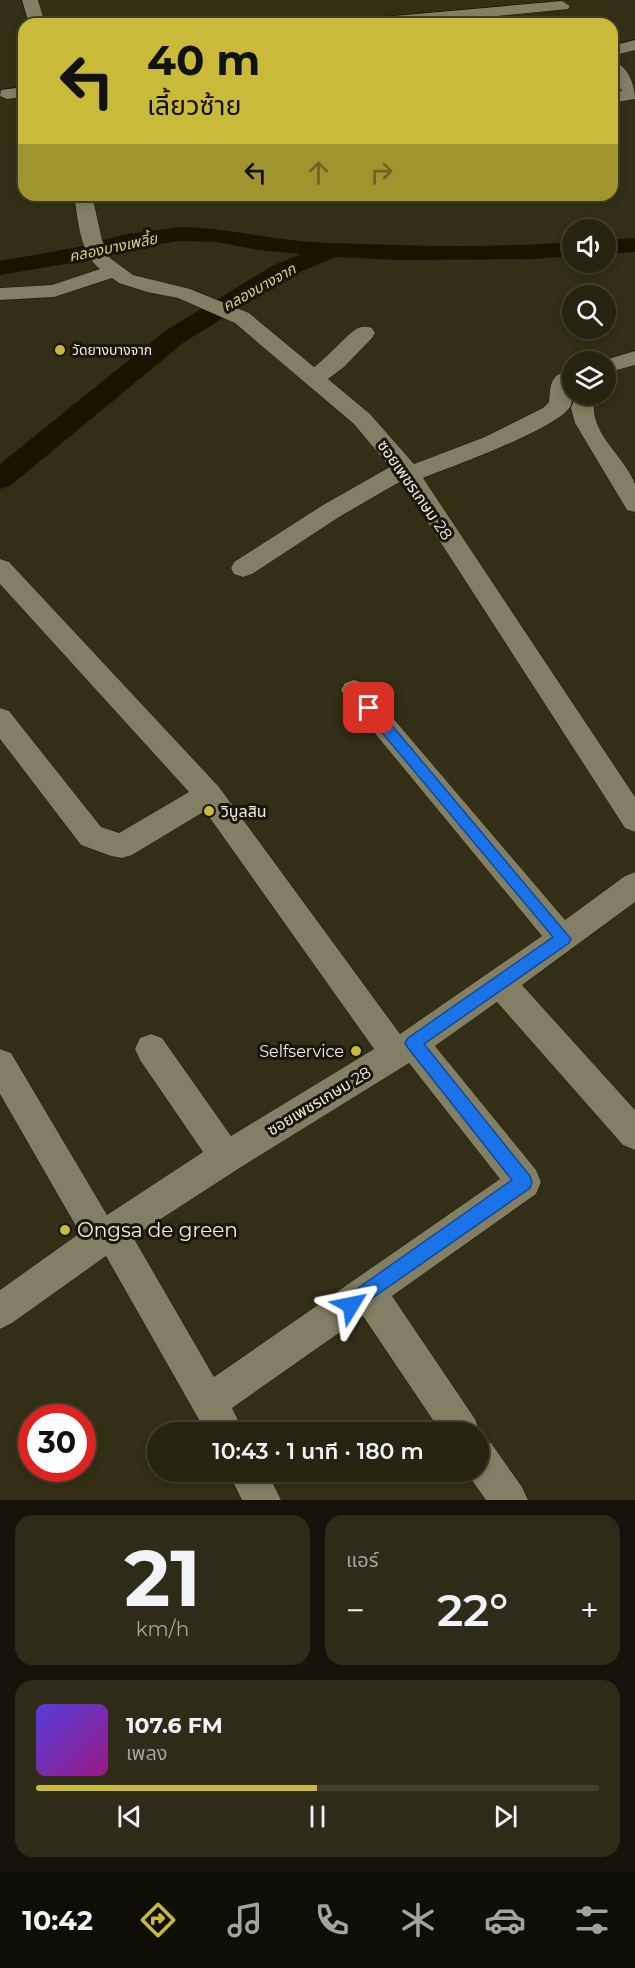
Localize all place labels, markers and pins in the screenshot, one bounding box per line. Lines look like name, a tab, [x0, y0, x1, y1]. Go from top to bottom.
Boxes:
place label: วัดยางบางจาก	[72, 341, 152, 359]
marker: วัดยางบางจาก	[53, 343, 67, 357]
pin	[343, 682, 394, 733]
place label: วิบูลสิน	[220, 802, 267, 821]
marker: วิบูลสิน	[202, 804, 216, 818]
place label: Selfservice	[259, 1042, 344, 1061]
marker: Selfservice	[349, 1044, 363, 1058]
place label: Ongsa de green	[77, 1218, 238, 1242]
marker: Ongsa de green	[58, 1223, 72, 1237]

